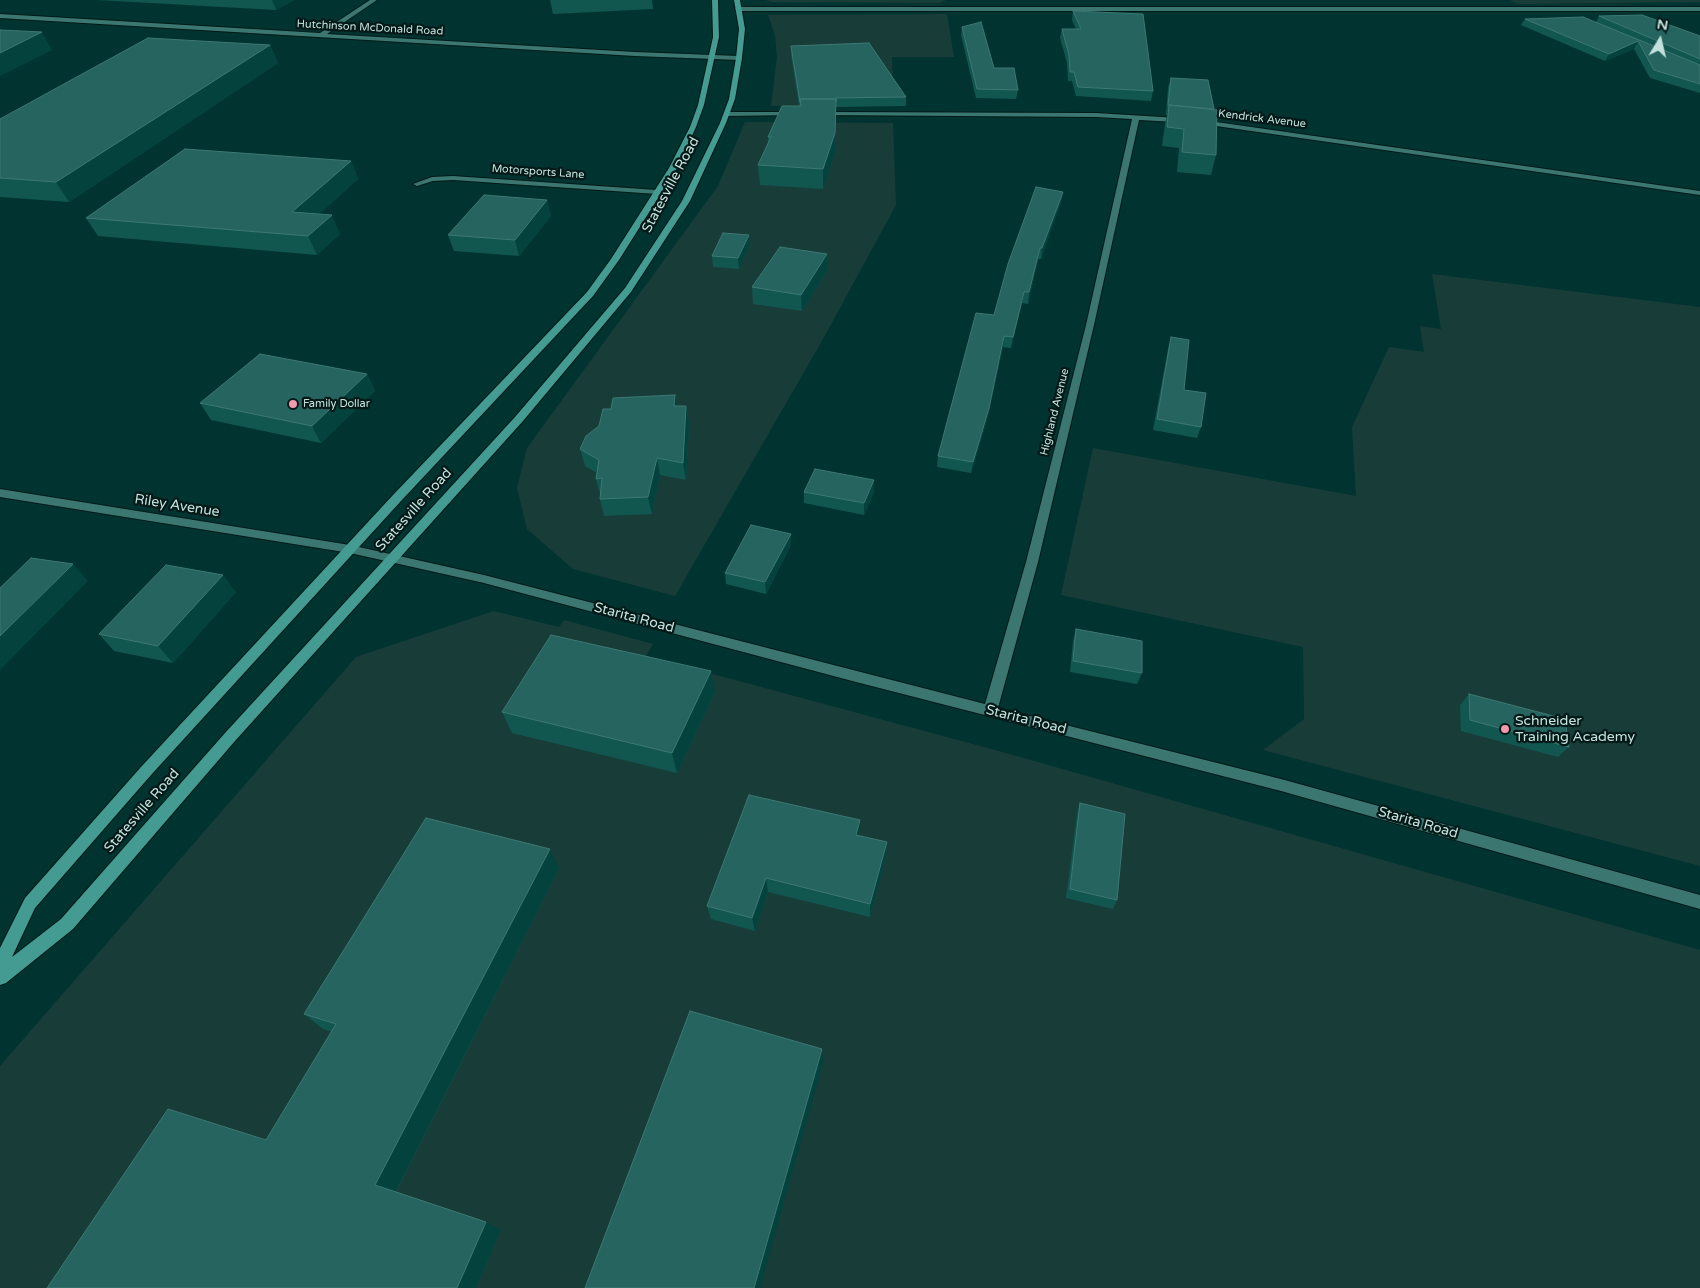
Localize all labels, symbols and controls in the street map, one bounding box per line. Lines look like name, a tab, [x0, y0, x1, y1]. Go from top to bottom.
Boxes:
north arrow	[1635, 15, 1685, 65]
text: N	[1656, 15, 1669, 34]
street label: Hutchinson McDonald Road	[296, 18, 444, 38]
street label: Kendrick Avenue	[1217, 107, 1307, 131]
street label: Statesville Road	[639, 134, 703, 236]
street label: Motorsports Lane	[491, 162, 585, 182]
street label: Highland Avenue	[1038, 367, 1072, 457]
place label: Family Dollar	[303, 397, 370, 411]
marker: Family Dollar	[287, 398, 299, 410]
street label: Statesville Road	[372, 465, 456, 555]
street label: Riley Avenue	[133, 491, 221, 521]
street label: Starita Road	[592, 599, 676, 637]
street label: Starita Road	[984, 702, 1068, 738]
place label: Schneider Training Academy	[1515, 713, 1635, 746]
marker: Schneider Training Academy	[1499, 723, 1511, 735]
street label: Statesville Road	[101, 766, 183, 856]
street label: Starita Road	[1376, 804, 1460, 842]

